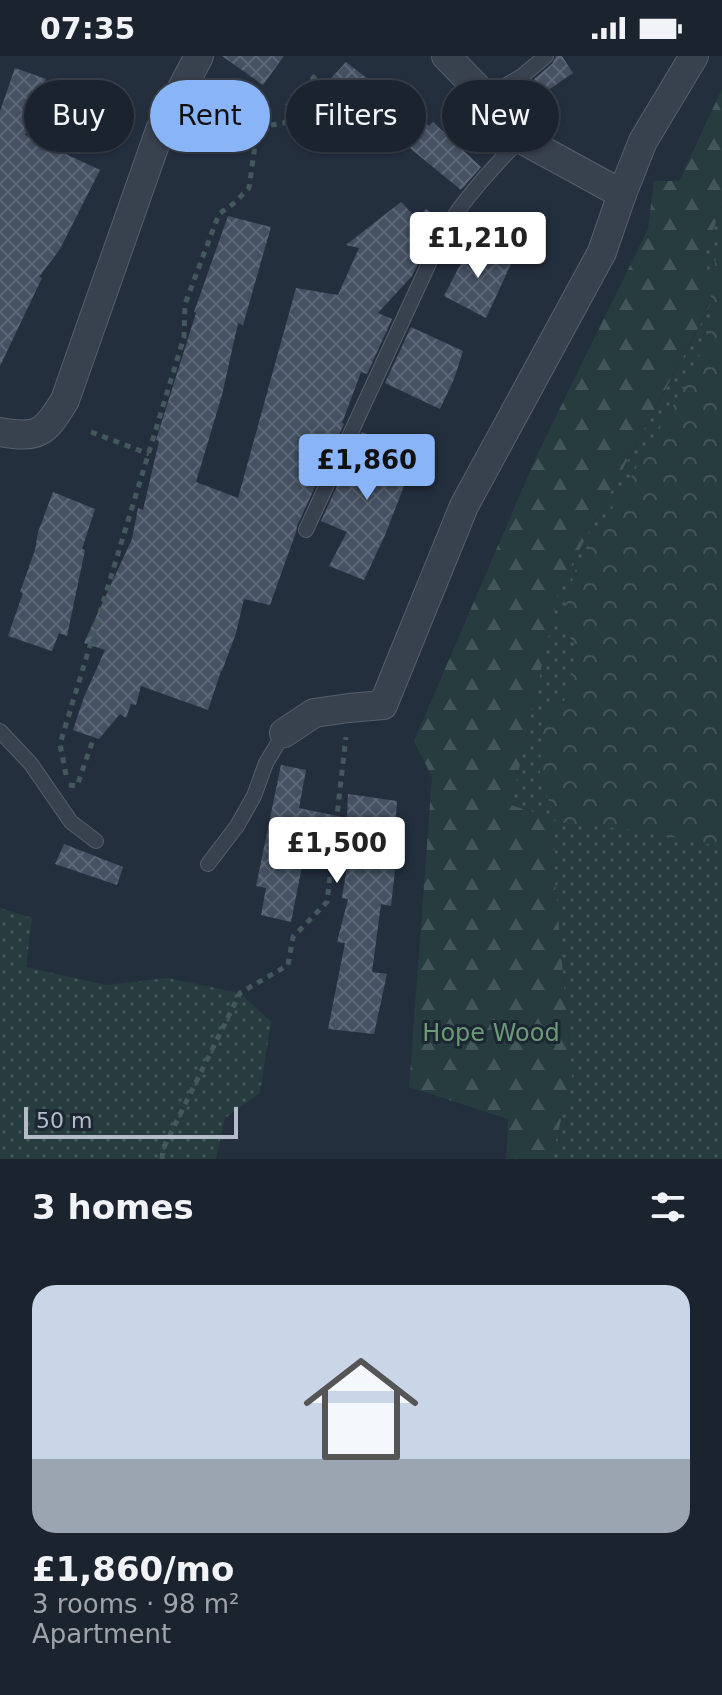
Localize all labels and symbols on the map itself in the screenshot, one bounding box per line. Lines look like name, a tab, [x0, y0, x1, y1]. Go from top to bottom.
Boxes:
pin: £1,210	[413, 212, 543, 280]
pin: £1,860	[302, 434, 432, 502]
pin: £1,500	[272, 817, 402, 885]
park label: Hope Wood	[422, 1019, 560, 1047]
scale bar	[24, 1103, 238, 1139]

